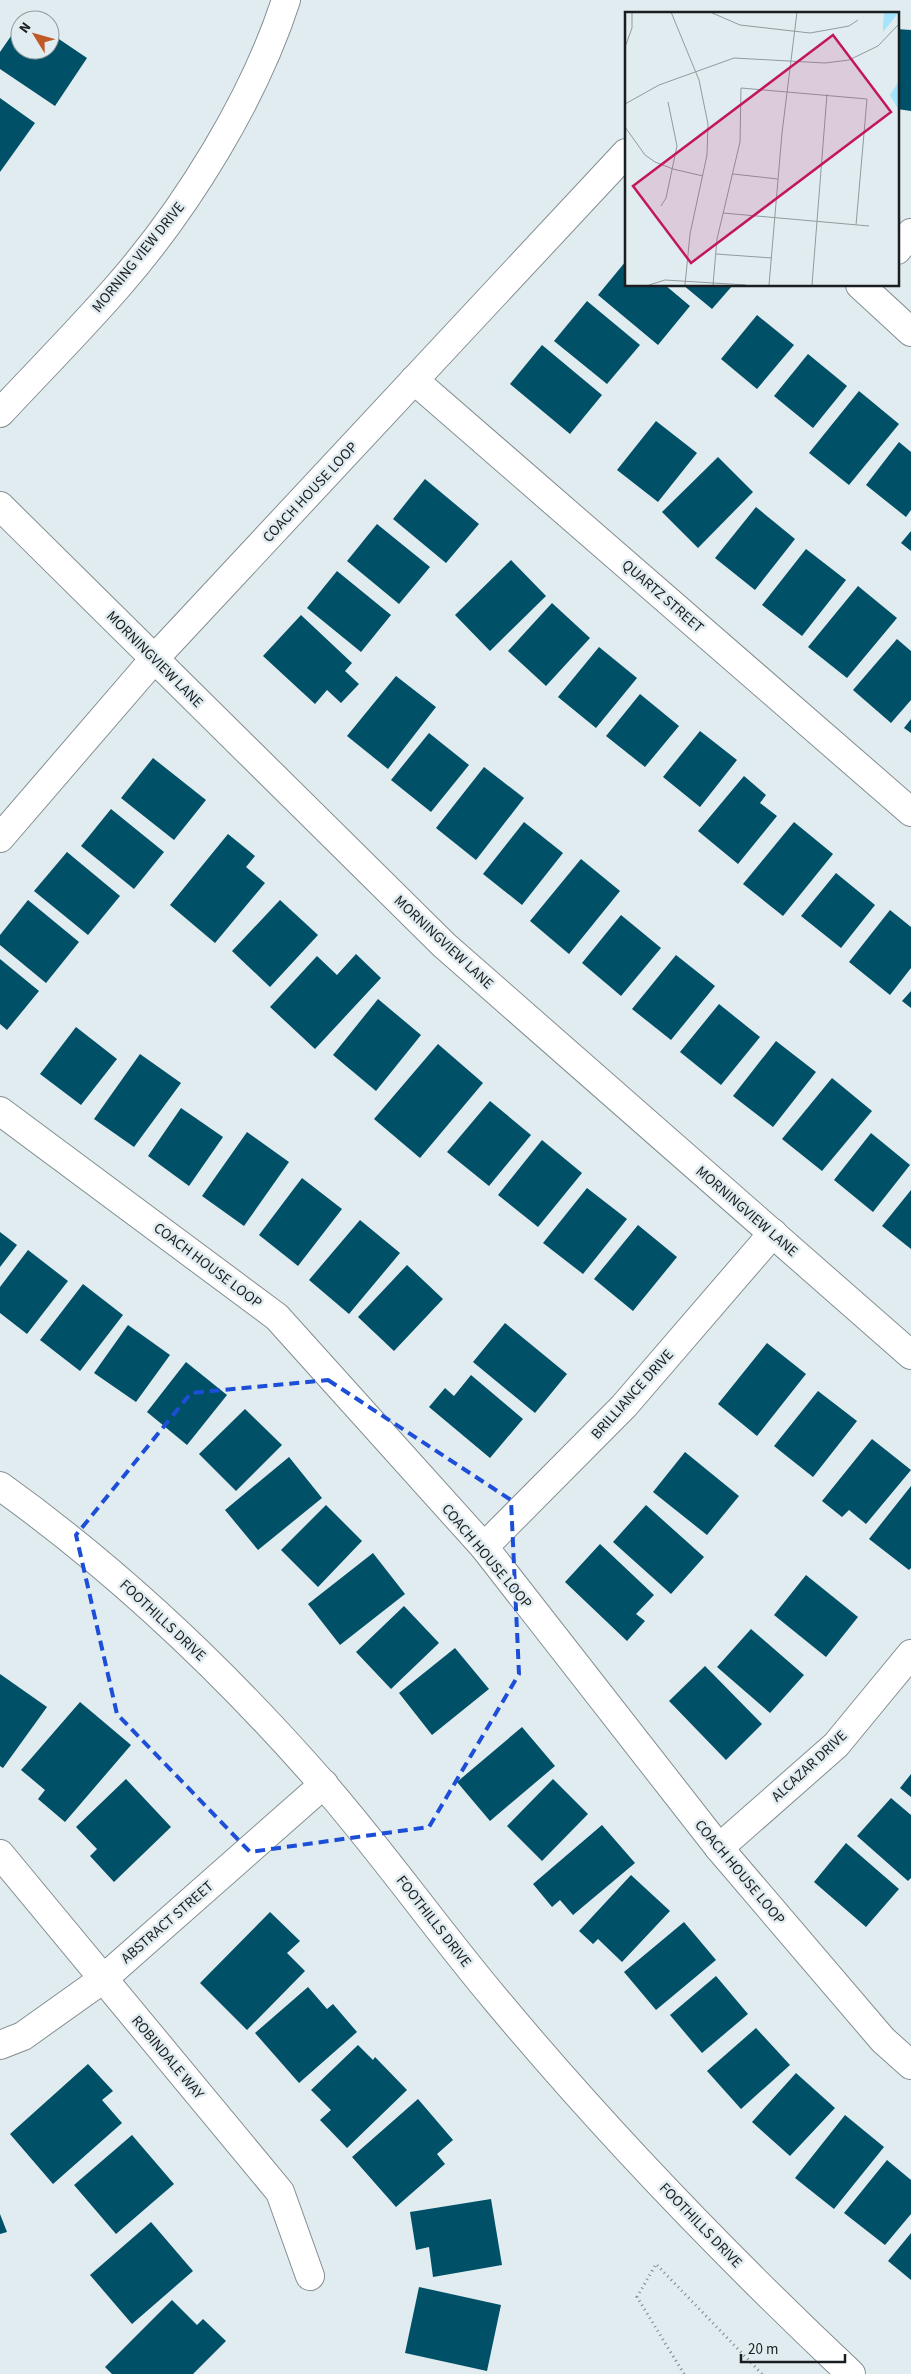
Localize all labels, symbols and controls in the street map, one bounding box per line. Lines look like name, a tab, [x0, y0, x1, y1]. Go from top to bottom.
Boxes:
north arrow	[10, 10, 60, 60]
inset map	[625, 12, 898, 286]
text: N	[15, 18, 36, 38]
street label: MORNING VIEW DRIVE	[87, 198, 190, 317]
street label: COACH HOUSE LOOP	[258, 437, 363, 547]
street label: QUARTZ STREET	[617, 555, 708, 638]
street label: MORNINGVIEW LANE	[102, 606, 208, 713]
street label: MORNINGVIEW LANE	[389, 891, 498, 994]
street label: MORNINGVIEW LANE	[691, 1161, 802, 1262]
street label: COACH HOUSE LOOP	[149, 1218, 266, 1313]
street label: BRILLIANCE DRIVE	[586, 1345, 679, 1444]
street label: COACH HOUSE LOOP	[437, 1499, 537, 1613]
street label: FOOTHILLS DRIVE	[115, 1575, 211, 1666]
street label: ALCAZAR DRIVE	[767, 1726, 852, 1807]
street label: COACH HOUSE LOOP	[690, 1815, 790, 1929]
street label: FOOTHILLS DRIVE	[391, 1871, 476, 1972]
street label: ABSTRACT STREET	[116, 1876, 218, 1969]
street label: ROBINDALE WAY	[126, 2011, 209, 2104]
street label: FOOTHILLS DRIVE	[654, 2178, 747, 2273]
scale bar	[741, 2332, 845, 2364]
text: 20 m	[748, 2339, 778, 2360]

